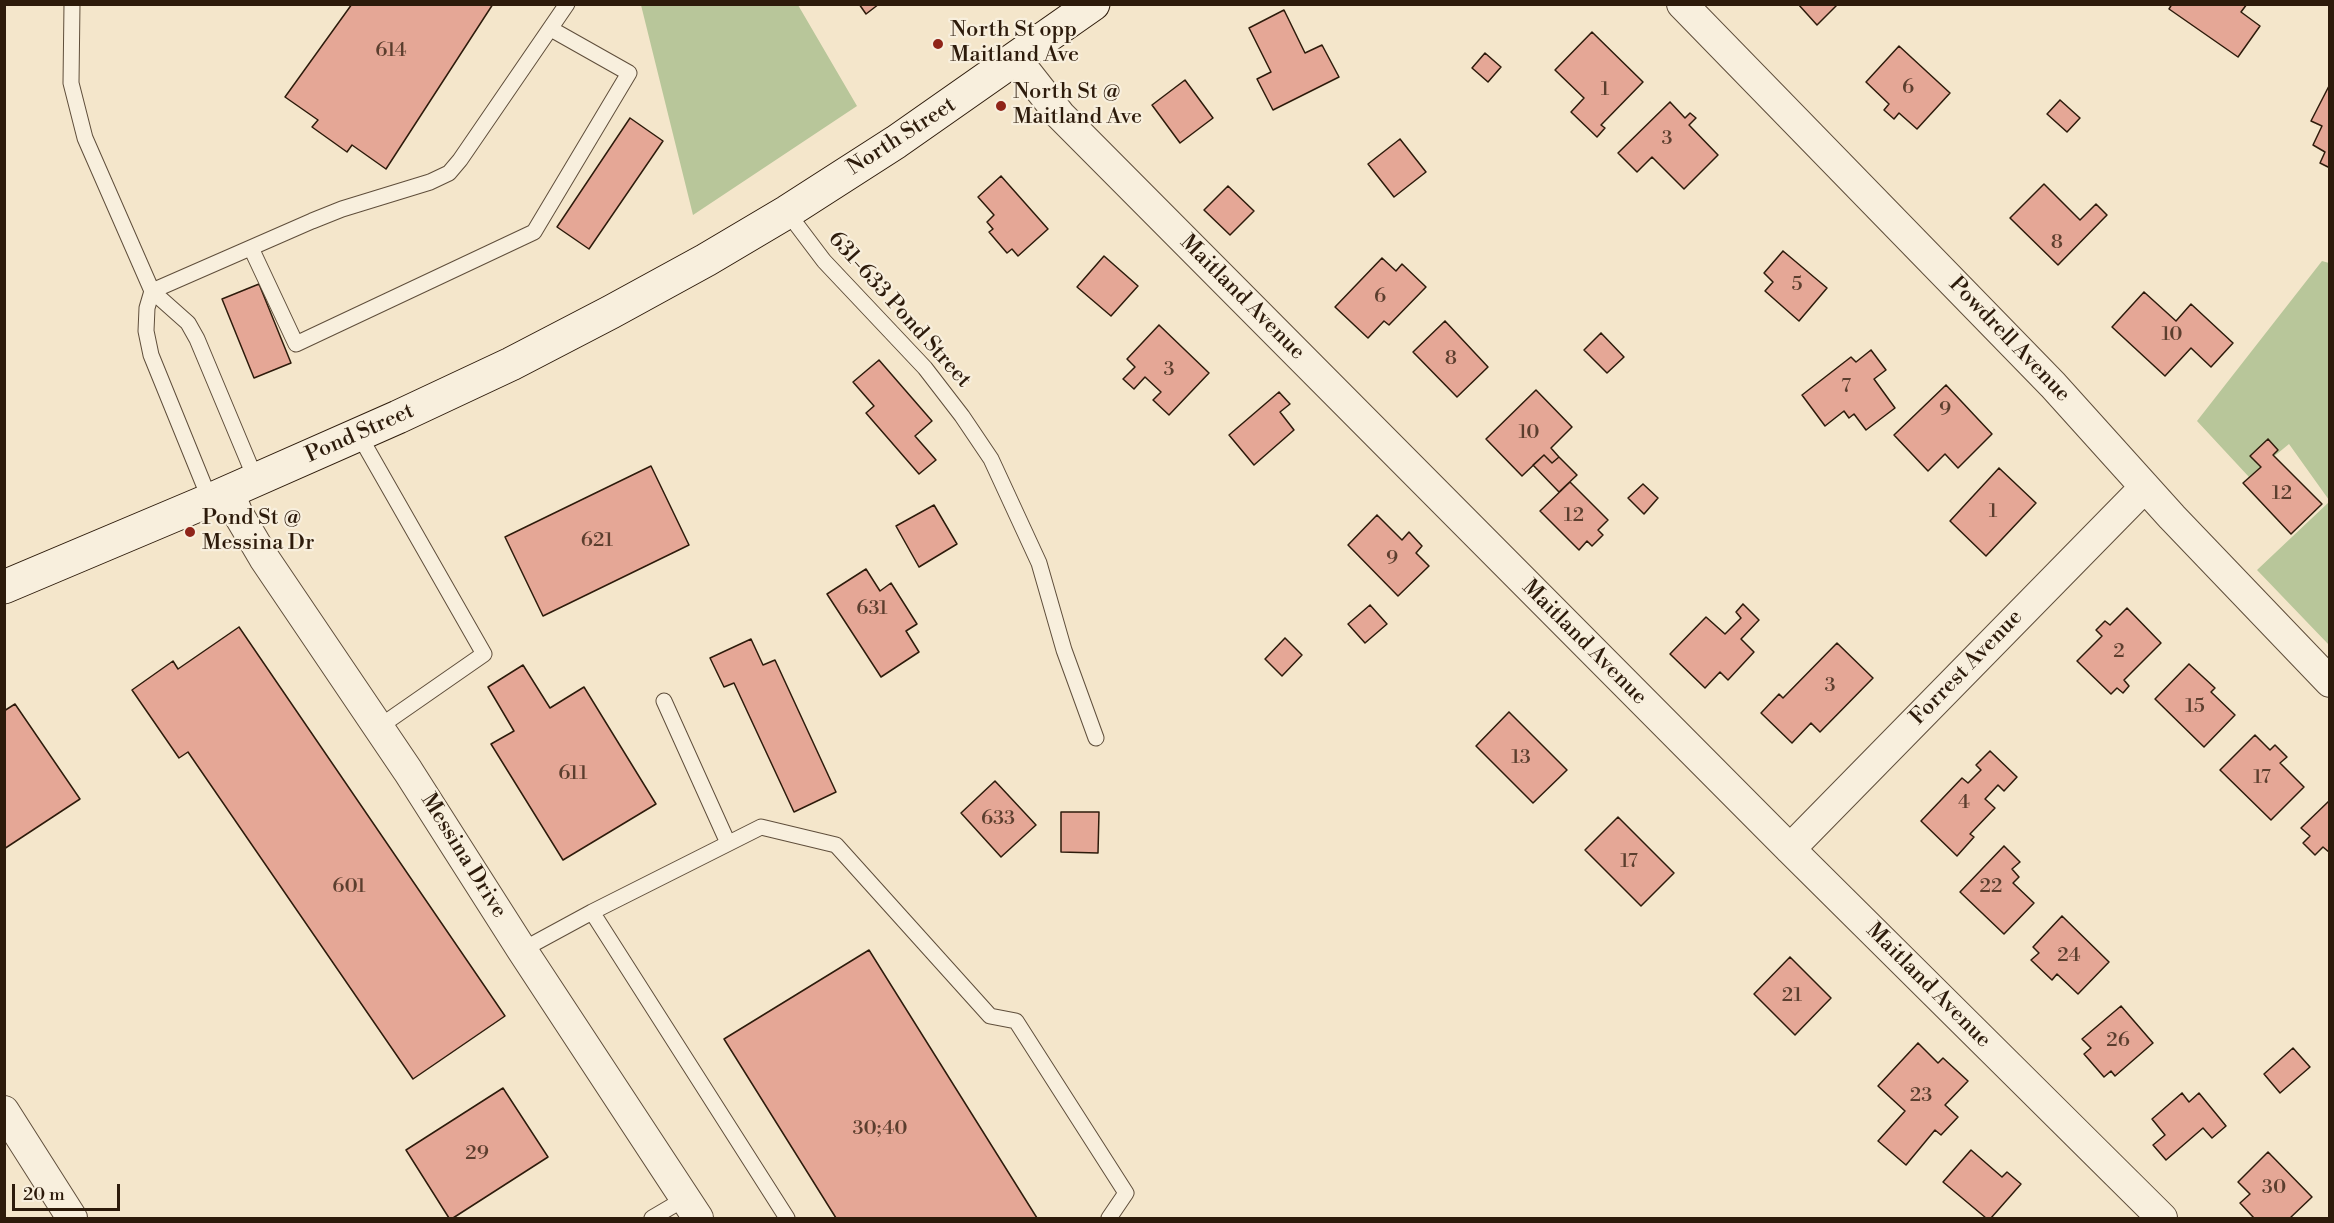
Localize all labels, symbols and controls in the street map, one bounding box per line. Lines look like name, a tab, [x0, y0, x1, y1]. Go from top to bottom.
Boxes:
place label: North St opp Maitland Ave	[950, 18, 1079, 70]
marker: North St opp Maitland Ave	[931, 37, 945, 51]
house number: 614	[375, 39, 407, 63]
house number: 6	[1902, 76, 1914, 100]
house number: 1	[1601, 78, 1609, 102]
place label: North St @ Maitland Ave	[1013, 80, 1142, 132]
street label: North Street	[843, 92, 961, 182]
marker: North St @ Maitland Ave	[994, 99, 1008, 113]
house number: 3	[1661, 127, 1673, 151]
street label: 631-633 Pond Street	[822, 226, 976, 394]
street label: Maitland Avenue	[1174, 230, 1310, 366]
house number: 8	[2051, 231, 2063, 255]
street label: Powdrell Avenue	[1943, 272, 2075, 408]
house number: 5	[1791, 273, 1803, 297]
house number: 6	[1374, 285, 1386, 309]
house number: 10	[2161, 323, 2183, 347]
house number: 8	[1445, 347, 1457, 371]
house number: 3	[1163, 358, 1175, 382]
house number: 7	[1841, 375, 1851, 399]
street label: Pond Street	[302, 398, 418, 470]
house number: 9	[1939, 398, 1951, 422]
house number: 10	[1518, 421, 1540, 445]
house number: 12	[2272, 482, 2292, 506]
house number: 1	[1989, 500, 1997, 524]
house number: 12	[1564, 504, 1584, 528]
place label: Pond St @ Messina Dr	[202, 506, 314, 558]
marker: Pond St @ Messina Dr	[183, 525, 197, 539]
house number: 621	[581, 529, 613, 553]
house number: 9	[1386, 547, 1398, 571]
street label: Maitland Avenue	[1516, 575, 1652, 711]
house number: 631	[856, 597, 888, 621]
street label: Forrest Avenue	[1905, 605, 2029, 731]
house number: 2	[2113, 640, 2125, 664]
house number: 3	[1824, 674, 1836, 698]
house number: 15	[2185, 695, 2205, 719]
house number: 13	[1511, 746, 1531, 770]
house number: 611	[558, 762, 588, 786]
house number: 17	[2253, 766, 2271, 790]
street label: Messina Drive	[414, 789, 512, 923]
house number: 4	[1958, 791, 1970, 815]
house number: 633	[981, 807, 1015, 831]
house number: 17	[1620, 850, 1638, 874]
house number: 601	[332, 875, 366, 899]
house number: 22	[1980, 875, 2002, 899]
street label: Maitland Avenue	[1860, 918, 1996, 1054]
house number: 24	[2057, 944, 2081, 968]
house number: 21	[1782, 984, 1802, 1008]
house number: 26	[2106, 1029, 2130, 1053]
house number: 23	[1910, 1084, 1932, 1108]
house number: 30;40	[852, 1117, 908, 1141]
house number: 29	[465, 1142, 489, 1166]
scale bar	[15, 1172, 123, 1210]
house number: 30	[2262, 1176, 2286, 1200]
text: 20 m	[23, 1183, 65, 1206]

